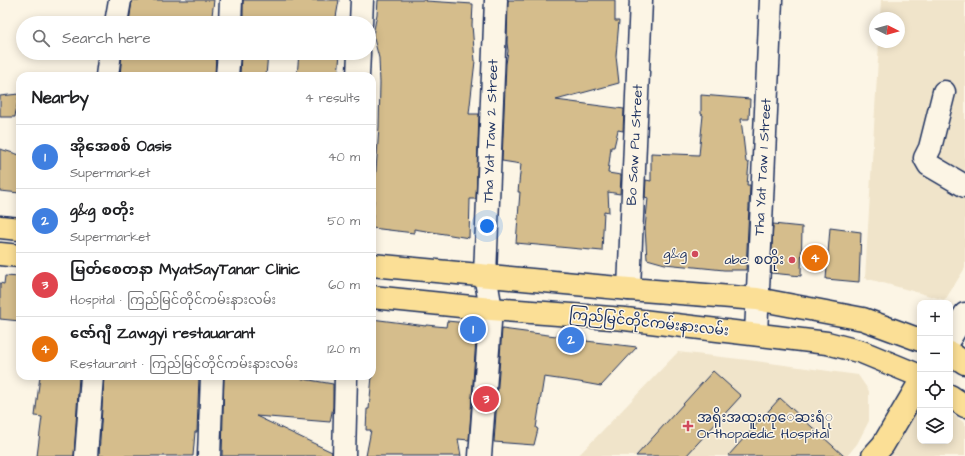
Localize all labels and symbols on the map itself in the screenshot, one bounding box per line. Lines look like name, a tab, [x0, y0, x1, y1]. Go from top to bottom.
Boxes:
north arrow	[869, 12, 905, 48]
street label: Tha Yat Taw 2 Street	[478, 58, 504, 203]
street label: Bo Saw Pu Street	[622, 84, 648, 206]
street label: Tha Yat Taw 1 Street	[749, 97, 777, 236]
your location	[477, 216, 497, 236]
pin: 4	[802, 243, 828, 273]
place label: g&g	[663, 244, 687, 264]
marker: g&g	[690, 249, 700, 259]
place label: abc စတိုး	[725, 249, 784, 271]
marker: abc စတိုး	[787, 255, 797, 265]
street label: ကြည်မြင်တိုင်ကမ်းနားလမ်း	[568, 304, 730, 342]
pin: 1	[460, 314, 486, 344]
pin: 2	[558, 325, 584, 355]
pin: 3	[473, 384, 499, 414]
place label: အရိုးအထူးကုေဆးရံု Orthopaedic Hospital	[697, 407, 833, 444]
marker: အရိုးအထူးကုေဆးရံု Orthopaedic Hospital	[682, 420, 694, 432]

